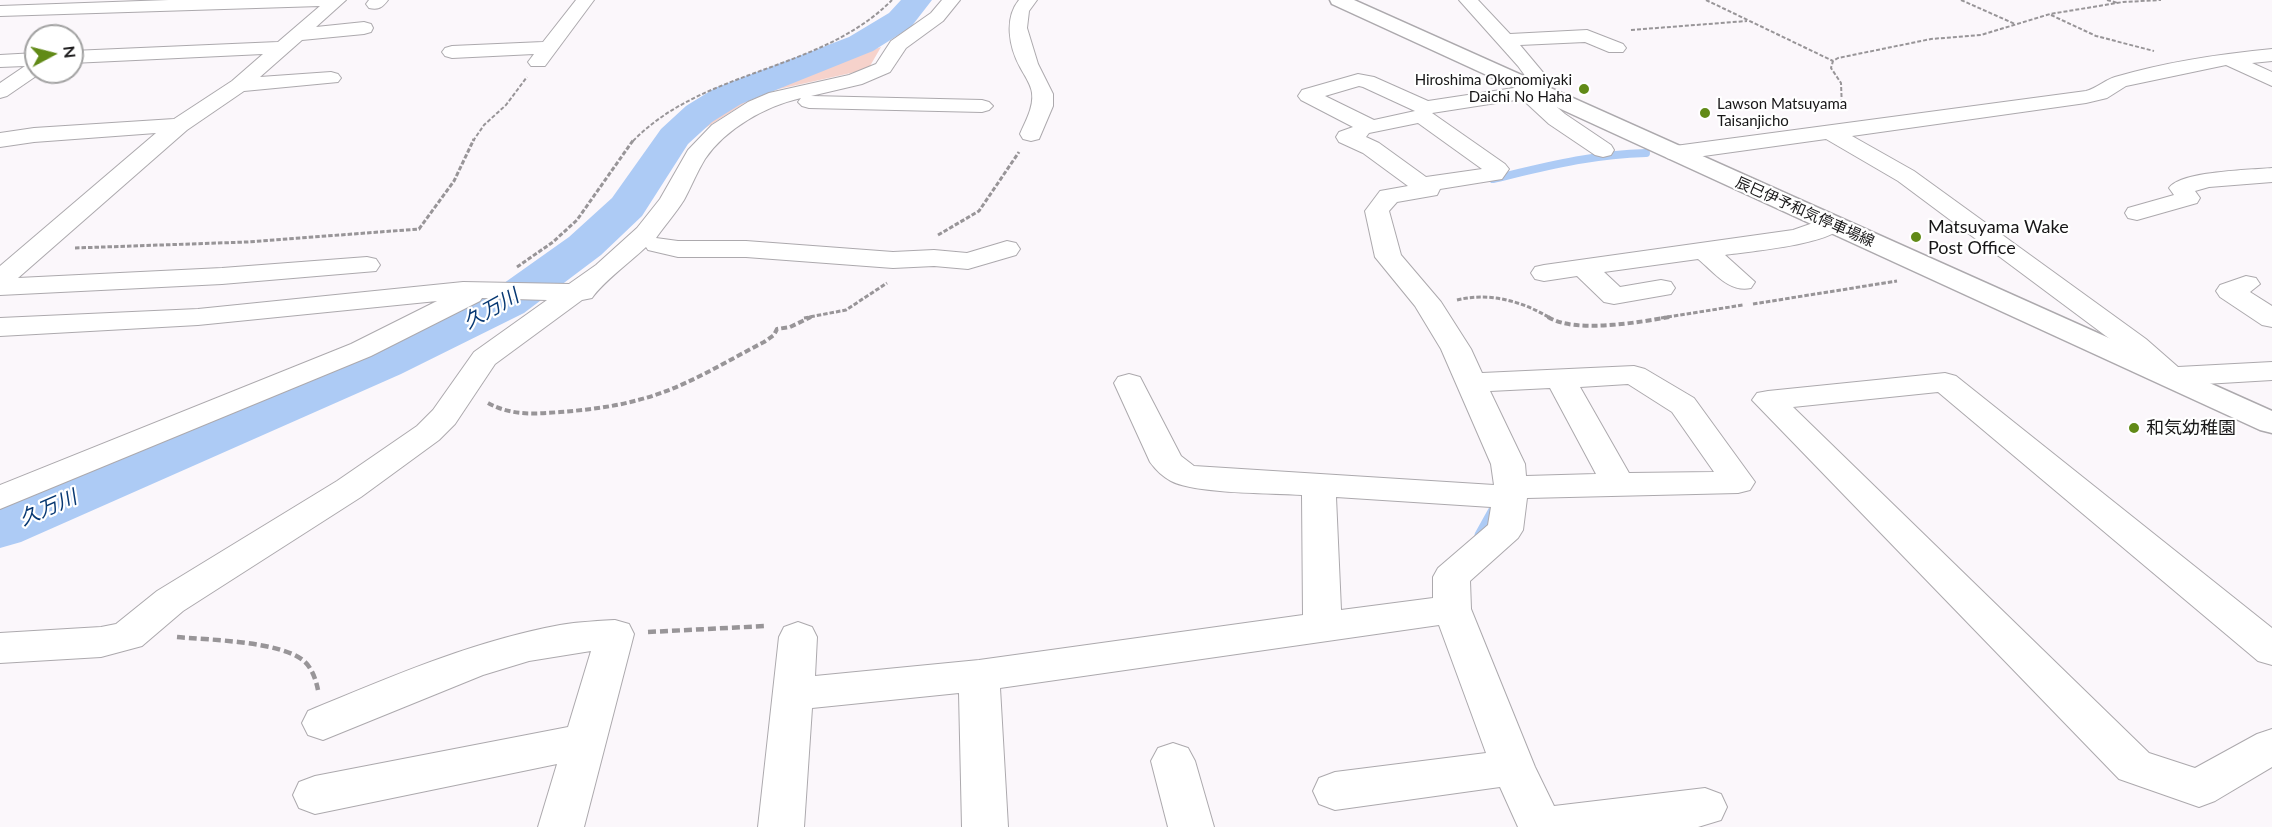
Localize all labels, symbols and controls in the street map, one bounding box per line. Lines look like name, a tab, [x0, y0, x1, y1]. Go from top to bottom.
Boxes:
north arrow	[24, 24, 84, 84]
text: N	[60, 45, 81, 59]
place label: Hiroshima Okonomiyaki Daichi No Haha	[1415, 71, 1572, 106]
marker: Hiroshima Okonomiyaki Daichi No Haha	[1577, 82, 1591, 96]
place label: Lawson Matsuyama Taisanjicho	[1717, 95, 1847, 130]
marker: Lawson Matsuyama Taisanjicho	[1698, 106, 1712, 120]
street label: 辰巳伊予和気停車場線	[1733, 173, 1877, 251]
place label: Matsuyama Wake Post Office	[1928, 216, 2069, 258]
marker: Matsuyama Wake Post Office	[1909, 230, 1923, 244]
water label: 久万川	[459, 284, 523, 334]
place label: 和気幼稚園	[2146, 417, 2236, 439]
marker: 和気幼稚園	[2127, 421, 2141, 435]
water label: 久万川	[16, 485, 80, 531]

